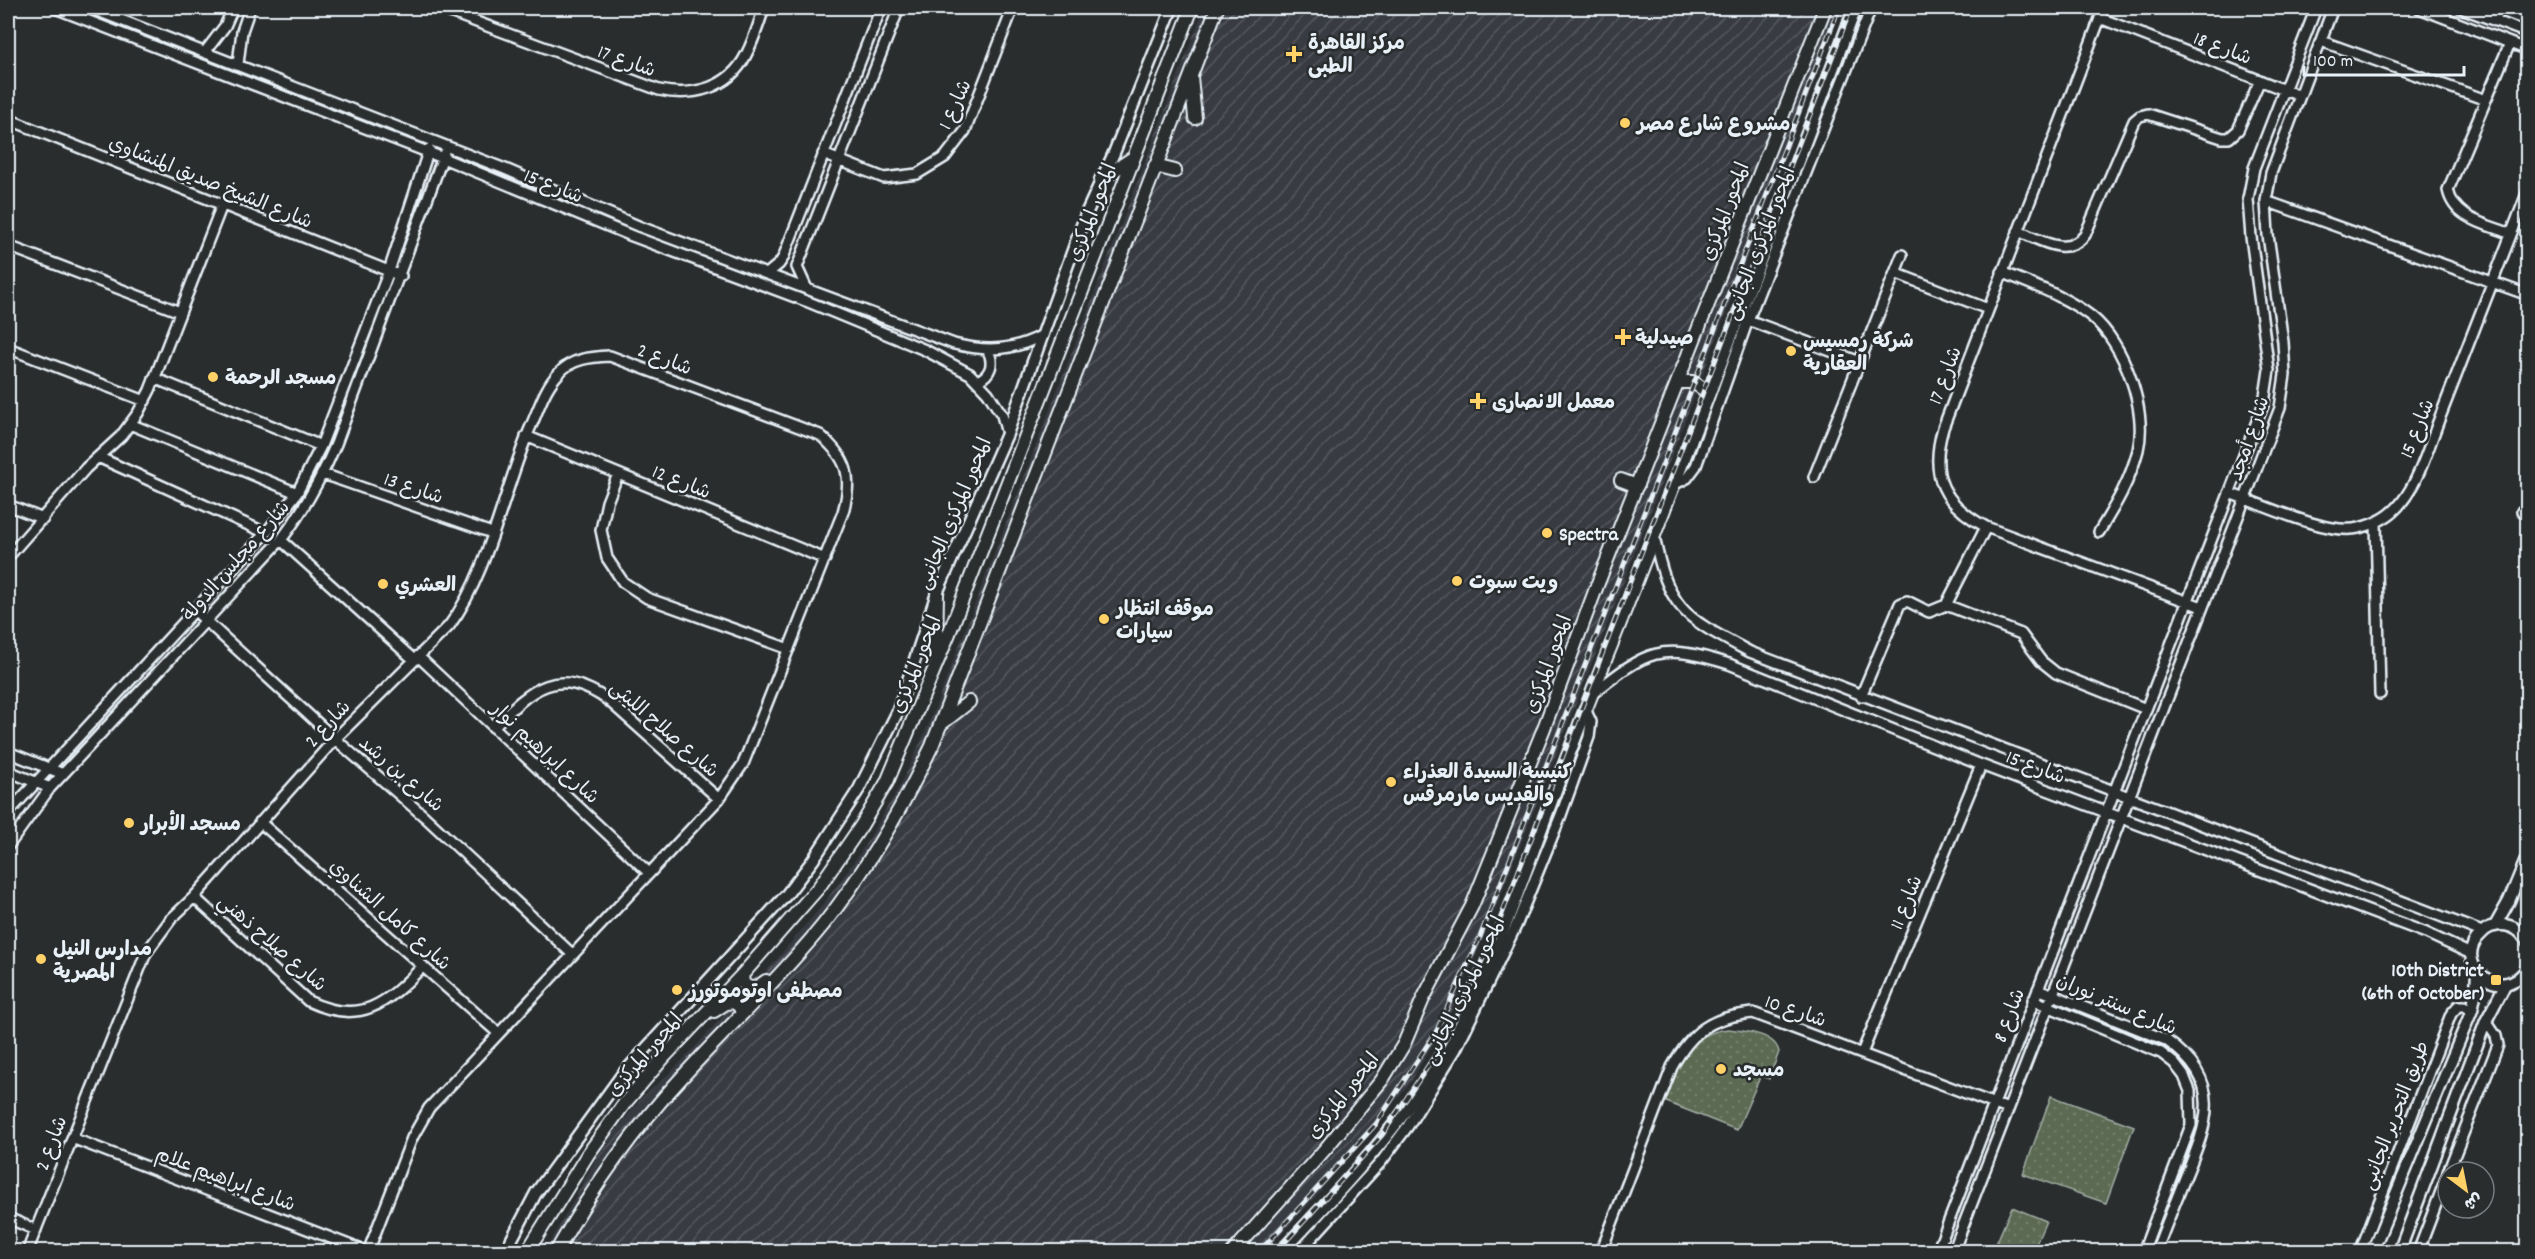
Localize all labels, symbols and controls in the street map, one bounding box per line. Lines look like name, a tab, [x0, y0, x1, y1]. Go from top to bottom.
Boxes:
street label: شارع 18	[2189, 26, 2255, 74]
place label: مركز القاهرة الطبى	[1308, 31, 1405, 82]
street label: شارع 17	[593, 39, 659, 86]
scale bar	[2304, 39, 2464, 77]
marker: مركز القاهرة الطبى	[1285, 45, 1303, 63]
text: 100 m	[2313, 50, 2353, 75]
street label: شارع 1	[933, 76, 980, 135]
place label: مشروع شارع مصر	[1635, 112, 1790, 140]
marker: مشروع شارع مصر	[1618, 116, 1632, 130]
street label: شارع الشيخ صديق المنشاوي	[104, 130, 316, 238]
street label: المحور المركزى	[1695, 159, 1758, 265]
street label: المحور المركزى	[1062, 160, 1125, 266]
street label: شارع 15	[519, 163, 587, 212]
street label: المحور المركزى الجانبى	[1720, 163, 1804, 325]
place label: صيدلية	[1635, 326, 1693, 354]
place label: شركة رمسيس العقارية	[1803, 329, 1914, 380]
marker: صيدلية	[1616, 330, 1630, 344]
street label: شارع 2	[632, 338, 695, 384]
street label: شارع 17	[1923, 343, 1971, 409]
marker: شركة رمسيس العقارية	[1784, 344, 1798, 358]
place label: مسجد الرحمة	[225, 366, 336, 394]
marker: مسجد الرحمة	[206, 370, 220, 384]
place label: معمل الانصارى	[1492, 390, 1615, 418]
marker: معمل الانصارى	[1469, 392, 1487, 410]
street label: شارع أمجد	[2223, 393, 2278, 485]
street label: شارع 15	[2394, 395, 2443, 463]
street label: المحور المركزى الجانبى	[911, 434, 1000, 595]
street label: شارع 12	[647, 459, 714, 508]
street label: شارع 13	[380, 467, 446, 513]
street label: شارع مجلس الدولة	[177, 495, 298, 629]
place label: Spectra	[1559, 522, 1619, 550]
marker: Spectra	[1540, 526, 1554, 540]
place label: ويت سبوت	[1469, 570, 1558, 598]
place label: العشري	[395, 573, 456, 601]
marker: ويت سبوت	[1450, 574, 1464, 588]
marker: العشري	[376, 577, 390, 591]
place label: موقف انتظار سيارات	[1115, 597, 1214, 648]
street label: المحور المركزى	[885, 612, 950, 718]
marker: موقف انتظار سيارات	[1097, 612, 1111, 626]
street label: المحور المركزى	[1519, 612, 1581, 719]
street label: شارع صلاح الليثى	[602, 675, 724, 786]
street label: شارع 2	[300, 695, 359, 755]
street label: شارع ابراهيم نوار	[482, 695, 604, 812]
street label: شارع بن رشد	[351, 730, 449, 820]
street label: شارع 15	[2001, 745, 2069, 793]
place label: كنيسة السيدة العذراء والقديس مارمرقس	[1403, 760, 1572, 811]
marker: كنيسة السيدة العذراء والقديس مارمرقس	[1384, 775, 1398, 789]
place label: مسجد الأبرار	[139, 810, 241, 840]
marker: مسجد الأبرار	[122, 816, 136, 830]
street label: شارع كامل الشناوي	[322, 854, 456, 979]
street label: شارع 11	[1884, 872, 1931, 935]
street label: شارع صلاح ذهني	[210, 889, 332, 1000]
street label: المحور المركزى الجانبى	[1417, 912, 1514, 1071]
place label: مدارس النيل المصرية	[53, 937, 152, 988]
marker: مدارس النيل المصرية	[34, 952, 48, 966]
place label: 10th District (6th of October)	[2362, 958, 2485, 1009]
street label: شارع سنتر نوران	[2051, 968, 2180, 1044]
marker: 10th District (6th of October)	[2489, 973, 2503, 987]
place label: مصطفى اوتوموتورز	[687, 979, 843, 1007]
marker: مصطفى اوتوموتورز	[670, 983, 684, 997]
street label: شارع 8	[1988, 985, 2034, 1047]
street label: شارع 10	[1761, 989, 1829, 1036]
street label: المحور المركزى	[602, 1008, 691, 1104]
street label: طريق التحرير الجانبى	[2355, 1037, 2438, 1195]
street label: المحور المركزى	[1301, 1047, 1387, 1146]
place label: مسجد	[1733, 1058, 1784, 1086]
marker: مسجد	[1714, 1062, 1728, 1076]
street label: شارع 2	[30, 1113, 76, 1176]
street label: شارع ابراهيم علام	[151, 1141, 299, 1220]
north arrow	[2436, 1160, 2496, 1220]
text: ش	[2459, 1186, 2486, 1215]

